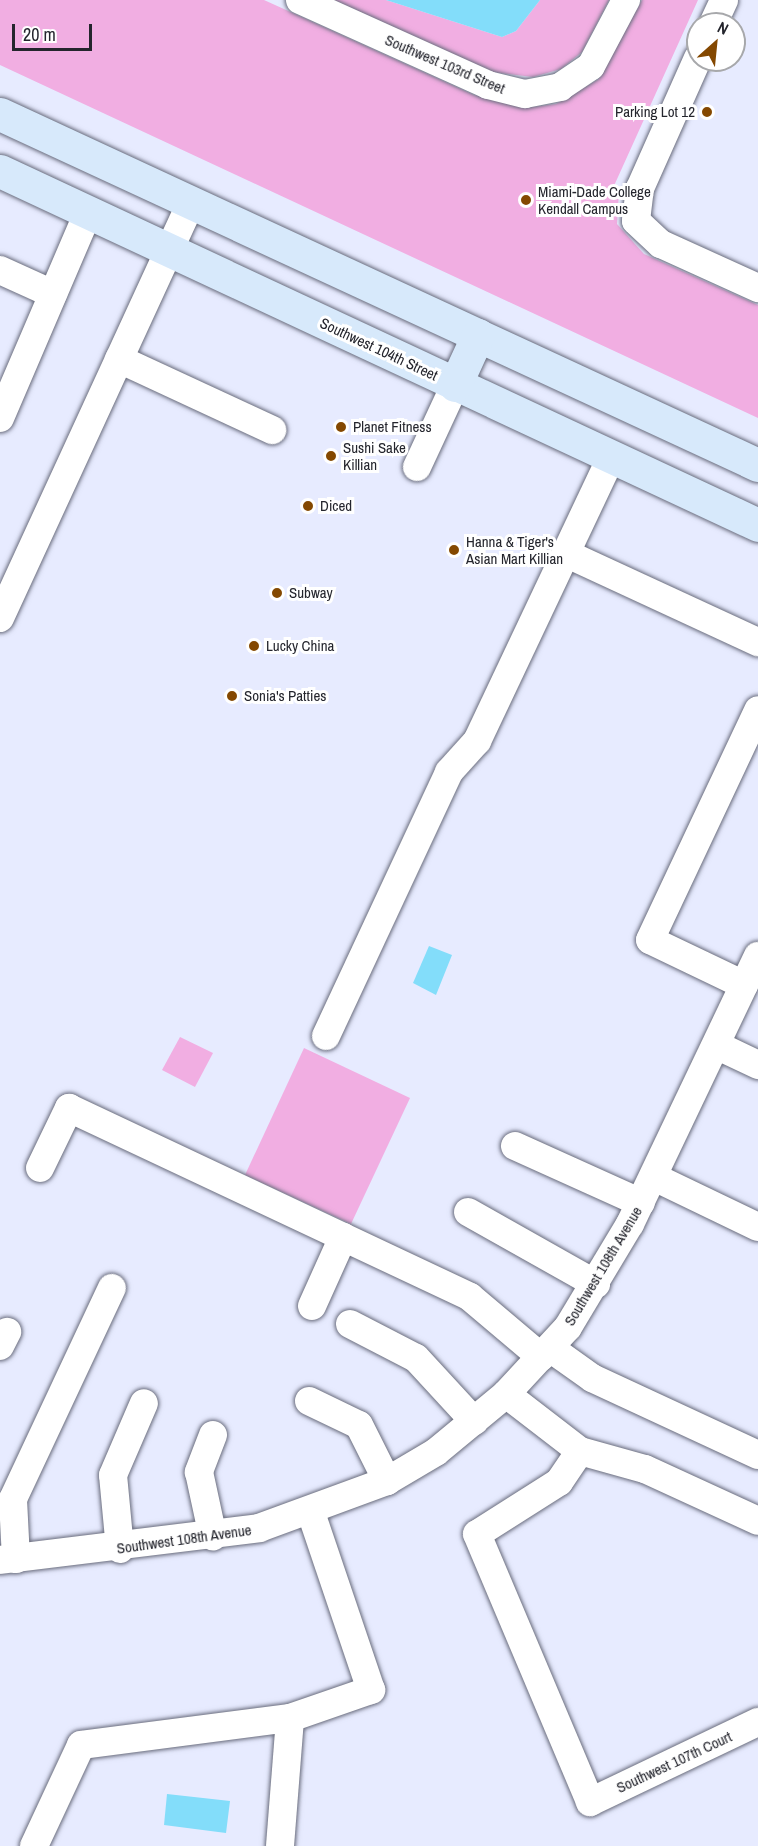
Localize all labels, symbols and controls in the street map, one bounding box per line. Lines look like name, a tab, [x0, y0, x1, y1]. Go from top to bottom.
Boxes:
scale bar	[15, 12, 94, 50]
north arrow	[686, 12, 746, 72]
text: N	[714, 16, 732, 40]
text: 20 m	[23, 22, 56, 47]
street label: Southwest 103rd Street	[382, 31, 508, 97]
place label: Parking Lot 12	[615, 103, 695, 121]
marker: Parking Lot 12	[700, 105, 714, 119]
place label: Miami-Dade College Kendall Campus	[538, 182, 651, 217]
marker: Miami-Dade College Kendall Campus	[519, 193, 533, 207]
street label: Southwest 104th Street	[317, 314, 441, 384]
place label: Planet Fitness	[353, 418, 432, 436]
marker: Planet Fitness	[334, 420, 348, 434]
place label: Sushi Sake Killian	[343, 438, 406, 473]
marker: Sushi Sake Killian	[324, 449, 338, 463]
place label: Diced	[320, 497, 352, 515]
marker: Diced	[301, 499, 315, 513]
place label: Hanna & Tiger's Asian Mart Killian	[466, 532, 563, 567]
marker: Hanna & Tiger's Asian Mart Killian	[447, 543, 461, 557]
place label: Subway	[289, 584, 333, 602]
marker: Subway	[270, 586, 284, 600]
place label: Lucky China	[266, 637, 334, 655]
marker: Lucky China	[247, 639, 261, 653]
place label: Sonia's Patties	[244, 687, 326, 705]
marker: Sonia's Patties	[225, 689, 239, 703]
street label: Southwest 108th Avenue	[560, 1203, 646, 1329]
street label: Southwest 108th Avenue	[115, 1521, 253, 1557]
street label: Southwest 107th Court	[613, 1727, 735, 1797]

